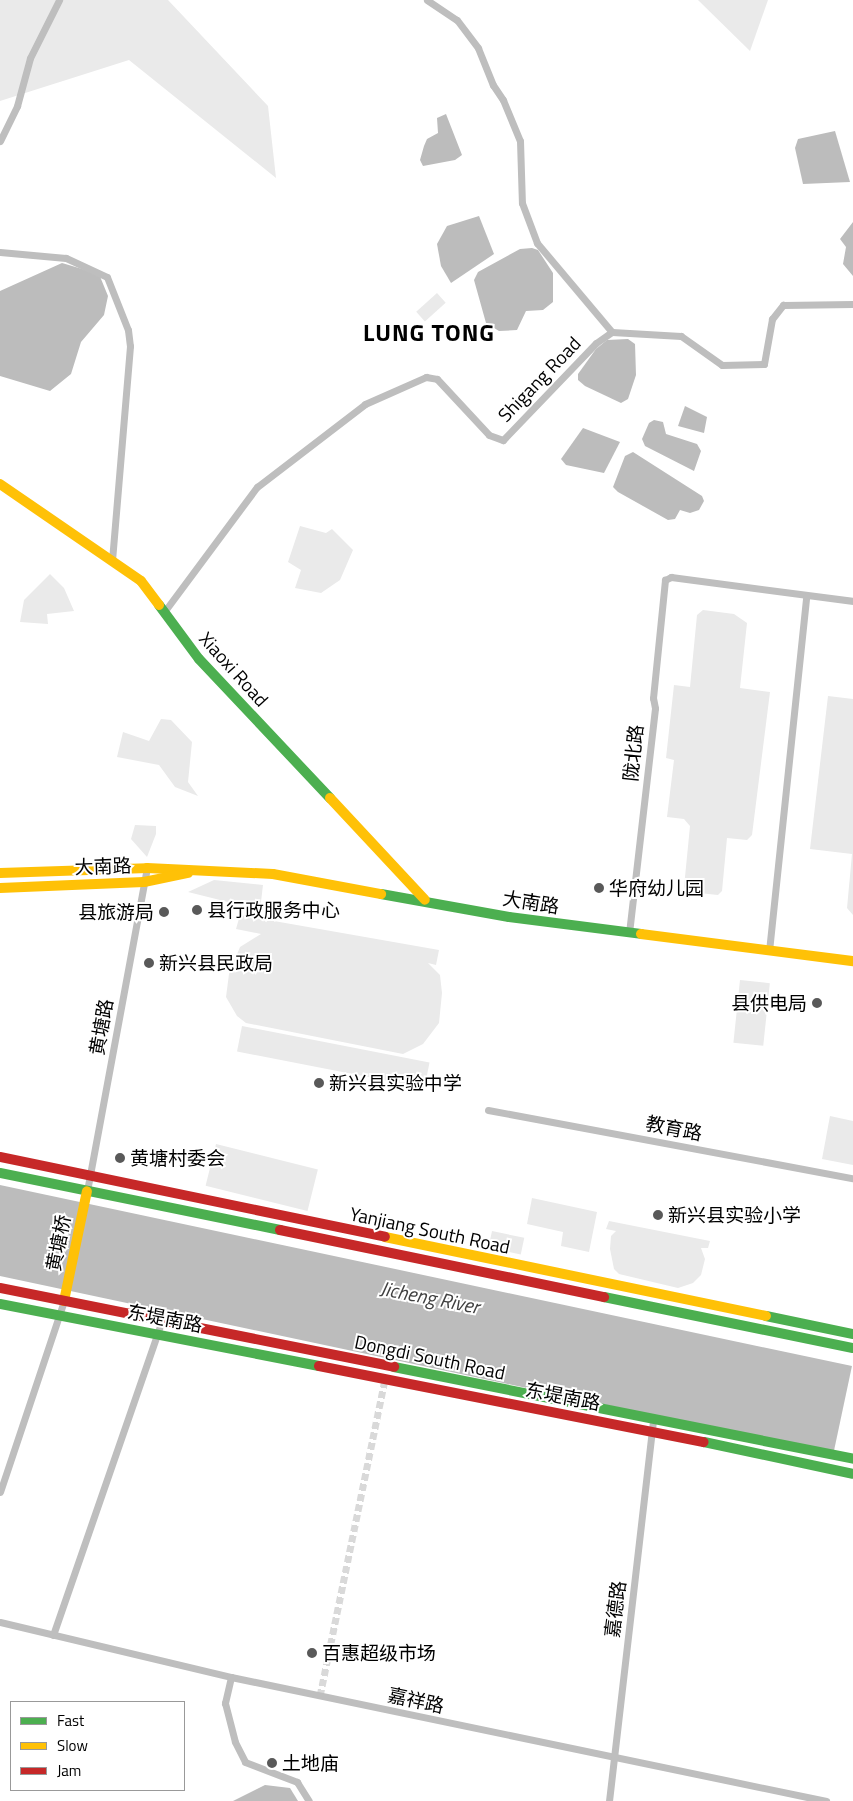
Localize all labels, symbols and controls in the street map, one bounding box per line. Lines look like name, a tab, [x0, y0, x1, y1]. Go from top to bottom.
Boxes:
district label: LUNG TONG	[362, 319, 496, 347]
street label: Shigang Road	[493, 332, 585, 426]
street label: Xiaoxi Road	[195, 627, 273, 711]
street label: 陇北路	[619, 723, 647, 783]
street label: 大南路	[74, 854, 132, 878]
place label: 华府幼儿园	[609, 877, 704, 899]
marker: 华府幼儿园	[593, 882, 605, 894]
street label: 大南路	[501, 886, 561, 918]
place label: 县行政服务中心	[207, 899, 340, 921]
place label: 县旅游局	[78, 901, 154, 923]
marker: 县行政服务中心	[191, 904, 203, 916]
marker: 县旅游局	[158, 906, 170, 918]
place label: 新兴县民政局	[159, 952, 273, 974]
marker: 新兴县民政局	[143, 957, 155, 969]
place label: 县供电局	[731, 992, 807, 1014]
street label: 黄塘路	[85, 997, 117, 1057]
marker: 县供电局	[811, 997, 823, 1009]
place label: 新兴县实验中学	[329, 1072, 462, 1094]
marker: 新兴县实验中学	[313, 1077, 325, 1089]
street label: 教育路	[644, 1111, 704, 1145]
place label: 黄塘村委会	[130, 1147, 225, 1169]
marker: 黄塘村委会	[114, 1152, 126, 1164]
street label: Yanjiang South Road	[348, 1202, 512, 1258]
place label: 新兴县实验小学	[668, 1204, 801, 1226]
marker: 新兴县实验小学	[652, 1209, 664, 1221]
street label: 黄塘桥	[41, 1213, 75, 1273]
water label: Jicheng River	[379, 1276, 481, 1318]
street label: 东堤南路	[126, 1300, 204, 1336]
street label: Dongdi South Road	[353, 1330, 507, 1384]
street label: 东堤南路	[524, 1378, 602, 1414]
street label: 嘉德路	[600, 1579, 630, 1639]
place label: 百惠超级市场	[322, 1642, 436, 1664]
marker: 百惠超级市场	[306, 1647, 318, 1659]
street label: 嘉祥路	[386, 1683, 446, 1717]
legend	[10, 1701, 185, 1791]
text: Fast	[57, 1709, 84, 1732]
text: Slow	[57, 1734, 88, 1757]
place label: 土地庙	[282, 1752, 339, 1774]
marker: 土地庙	[266, 1757, 278, 1769]
text: Jam	[57, 1759, 81, 1782]

